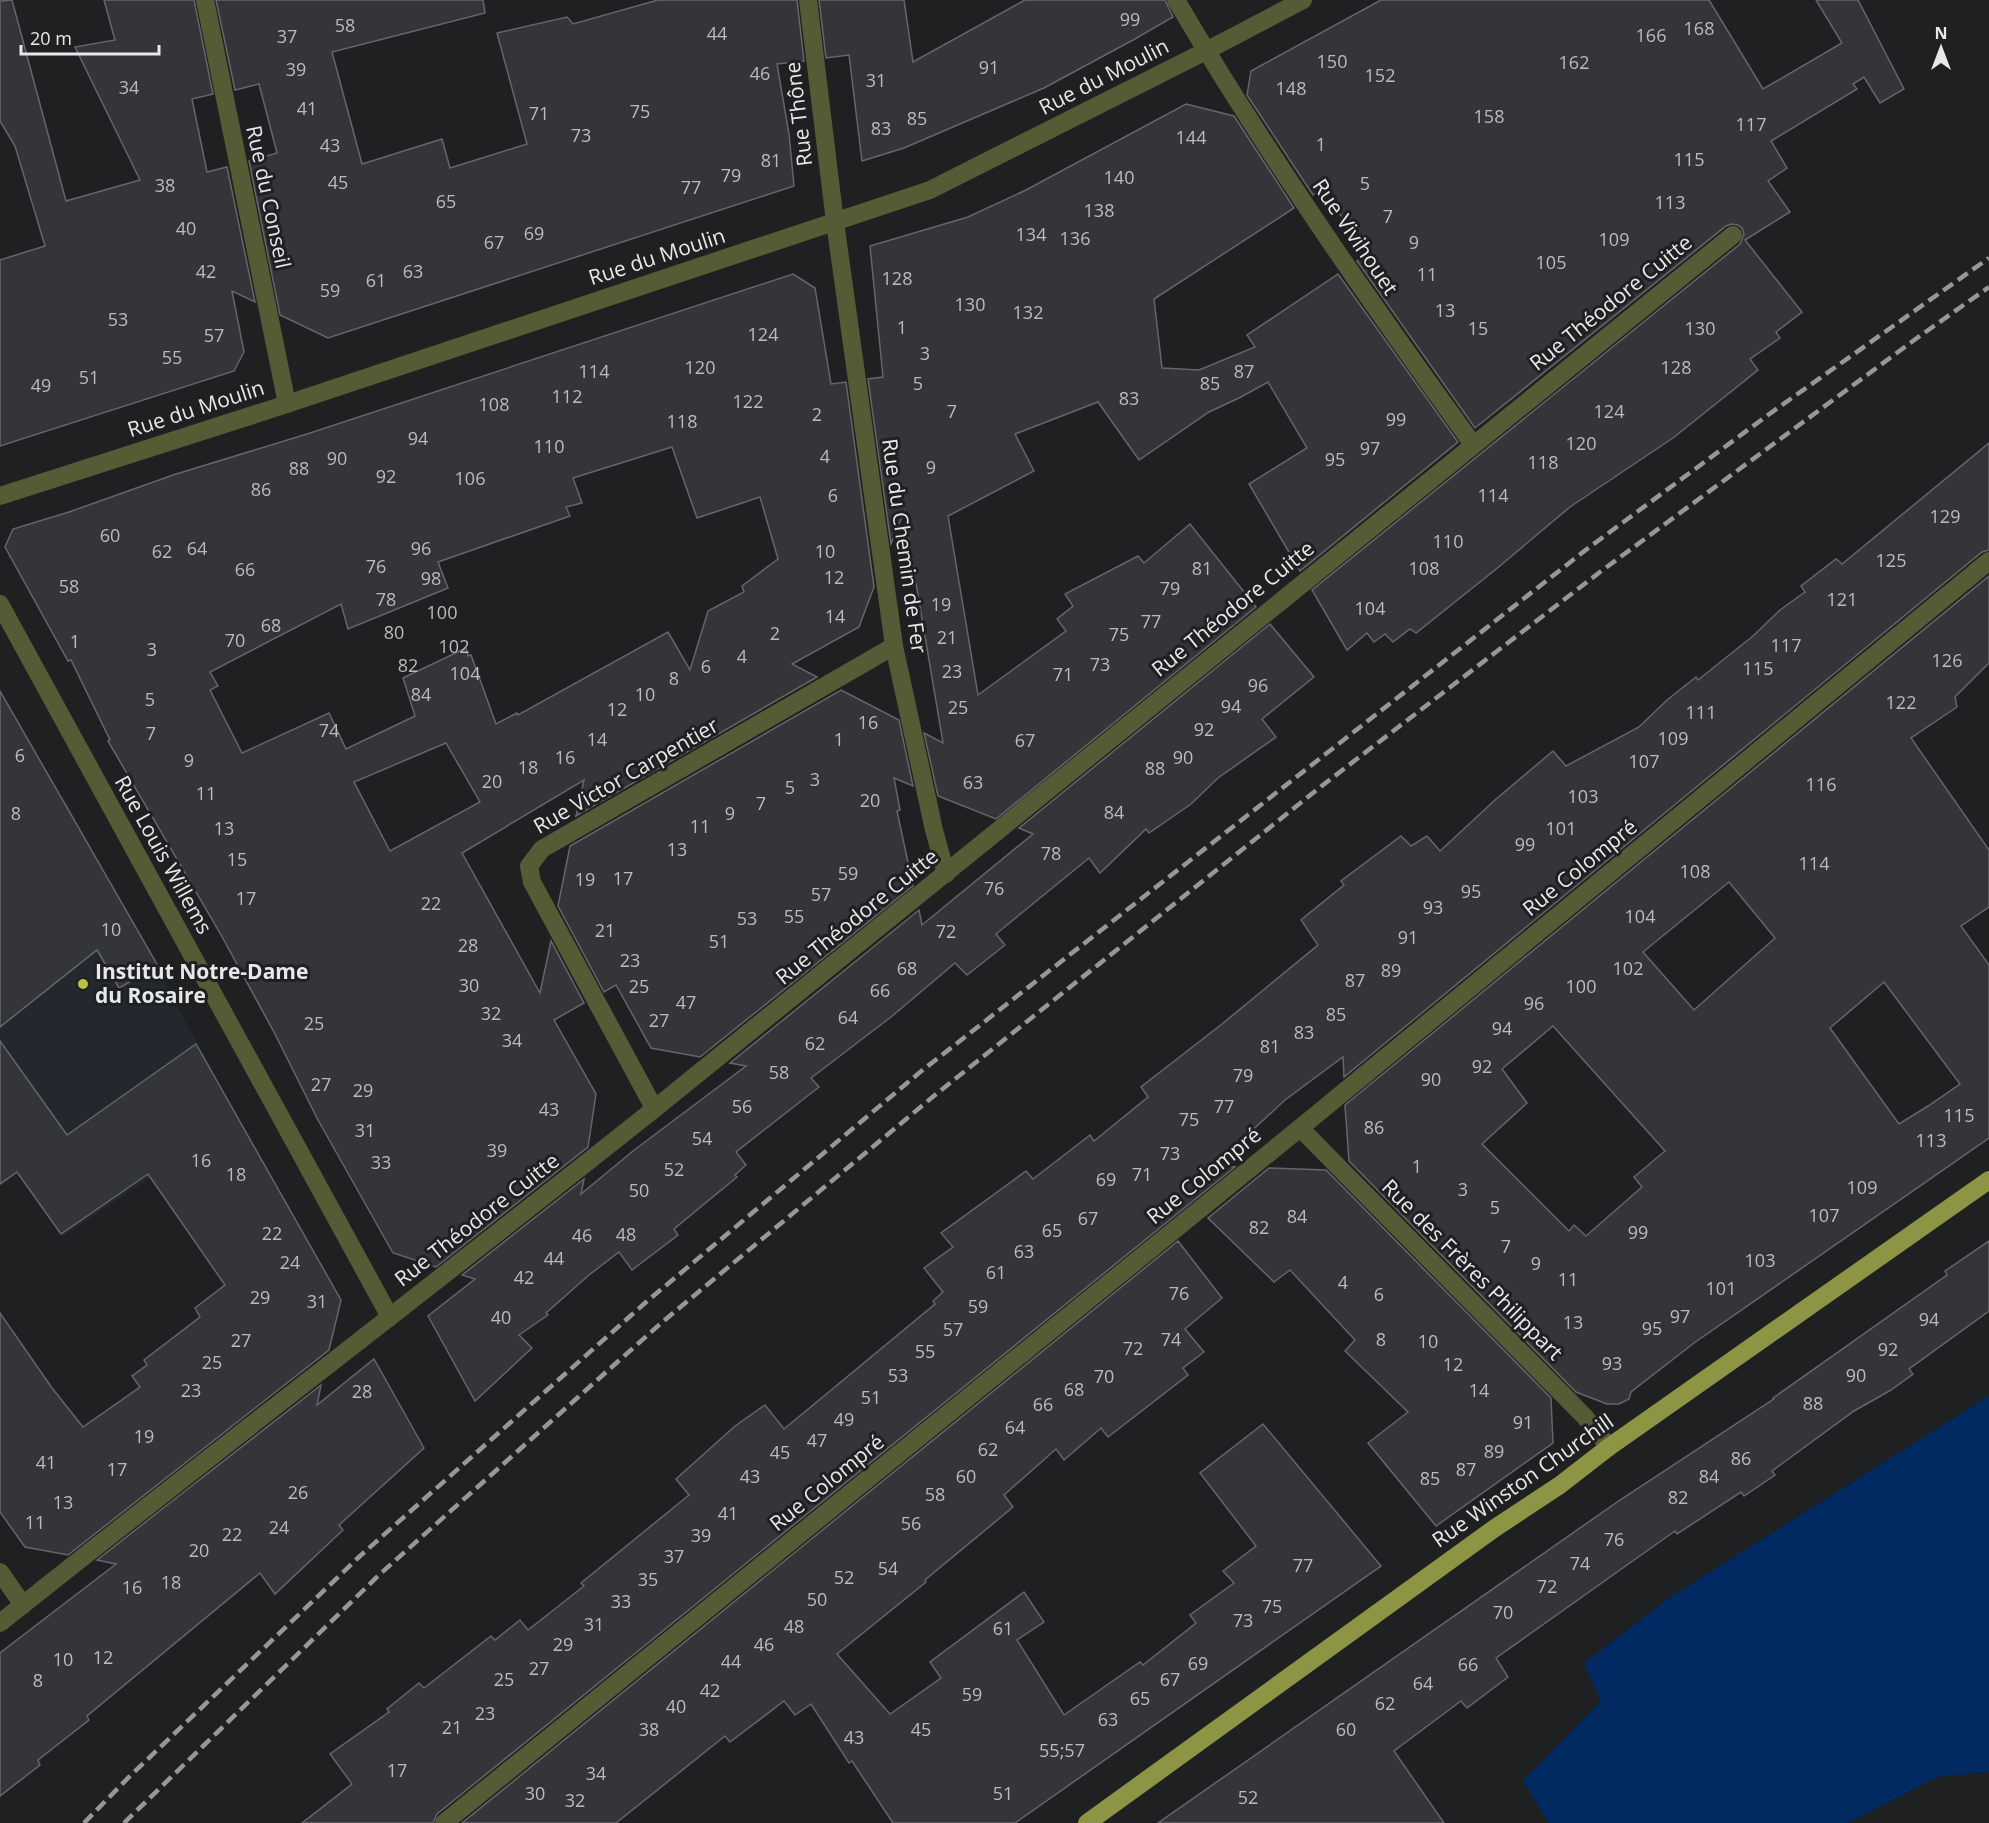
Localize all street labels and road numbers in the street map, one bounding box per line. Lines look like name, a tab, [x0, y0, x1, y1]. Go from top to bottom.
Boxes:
street label: Rue du Moulin	[1034, 31, 1173, 121]
street label: Rue Thône	[778, 60, 818, 168]
street label: Rue du Conseil	[240, 123, 298, 271]
street label: Rue Vivihouet	[1307, 173, 1405, 300]
street label: Rue du Moulin	[585, 221, 729, 291]
street label: Rue Théodore Cuitte	[1523, 228, 1697, 376]
street label: Rue du Moulin	[124, 373, 268, 443]
street label: Rue du Chemin de Fer	[876, 437, 934, 655]
street label: Rue Théodore Cuitte	[1145, 534, 1319, 682]
street label: Rue Victor Carpentier	[528, 710, 723, 840]
street label: Rue Louis Willems	[109, 770, 219, 939]
street label: Rue Colompré	[1516, 812, 1642, 922]
street label: Rue Théodore Cuitte	[769, 842, 943, 990]
street label: Rue Colompré	[1140, 1120, 1266, 1230]
street label: Rue Théodore Cuitte	[388, 1146, 564, 1292]
street label: Rue des Frères Philippart	[1376, 1173, 1569, 1366]
street label: Rue Winston Churchill	[1426, 1407, 1619, 1553]
street label: Rue Colompré	[763, 1427, 889, 1537]

